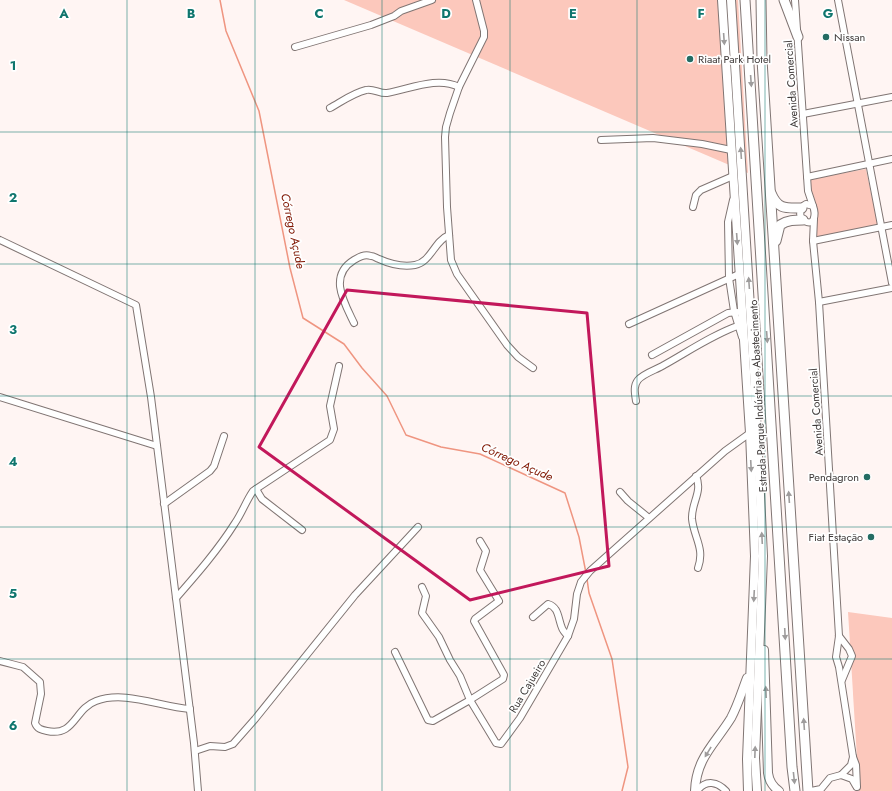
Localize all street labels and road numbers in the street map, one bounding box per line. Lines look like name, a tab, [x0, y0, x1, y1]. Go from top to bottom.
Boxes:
street label: Avenida Comercial	[780, 40, 802, 128]
street label: Estrada Parque Indústria e Abastecimento	[745, 299, 771, 493]
street label: Avenida Comercial	[805, 368, 827, 456]
street label: Rua Cajueiro	[505, 656, 549, 716]

